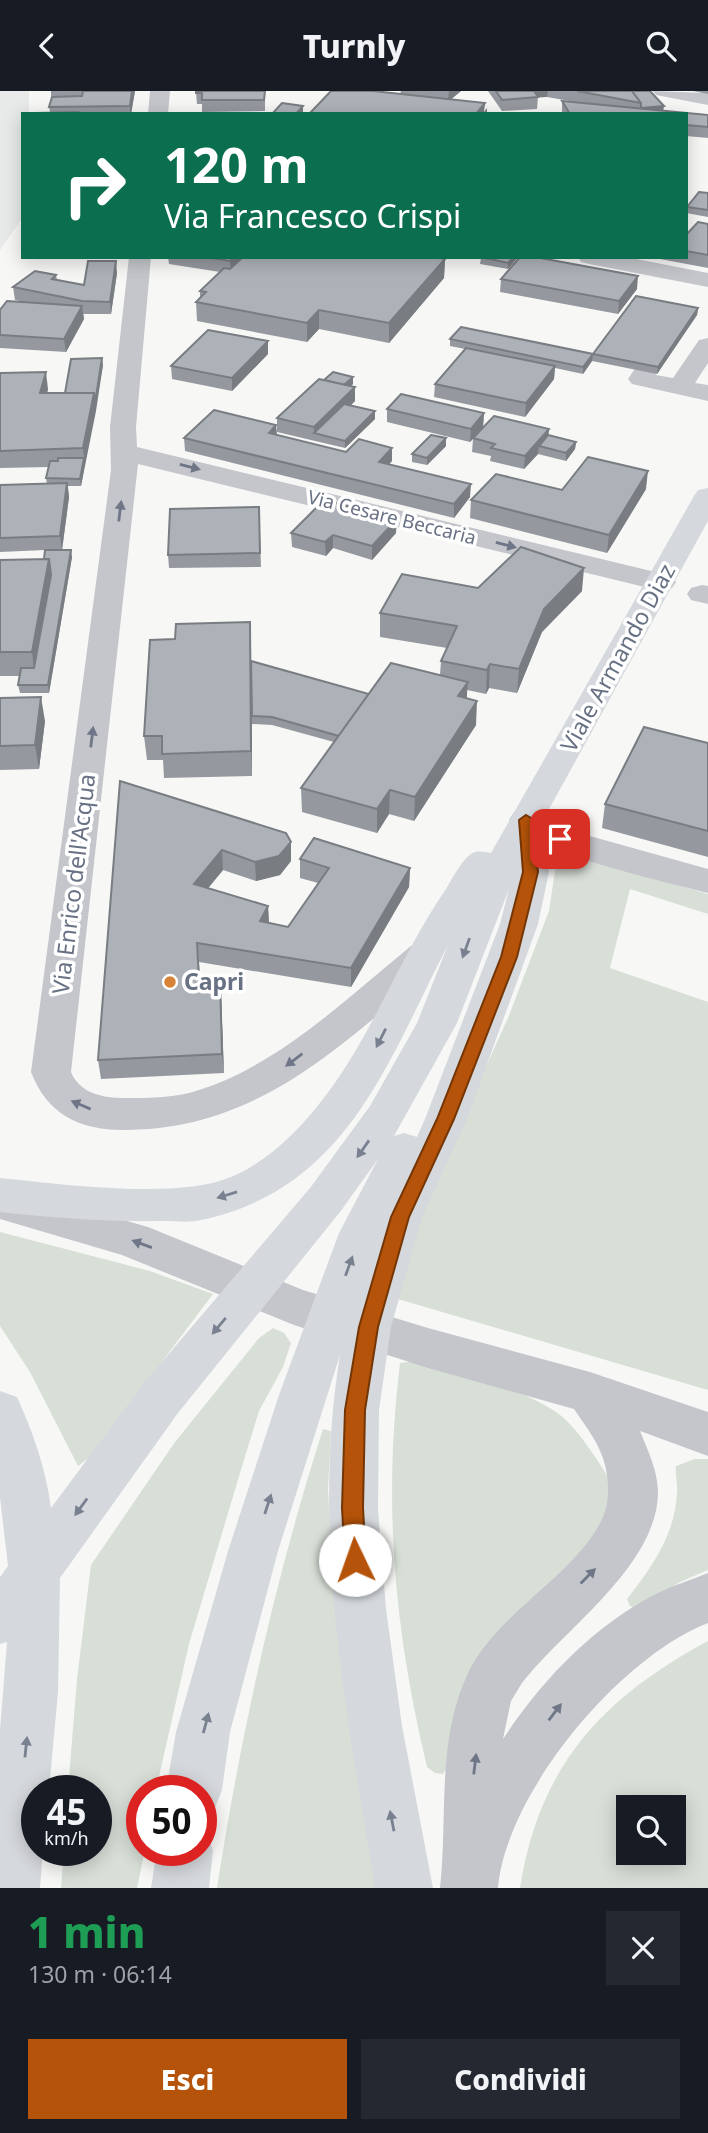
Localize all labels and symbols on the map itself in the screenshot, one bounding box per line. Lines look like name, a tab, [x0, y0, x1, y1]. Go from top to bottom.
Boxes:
one-way arrow	[179, 462, 201, 473]
street label: Via Cesare Beccaria	[305, 483, 479, 551]
one-way arrow	[114, 500, 125, 522]
one-way arrow	[495, 540, 517, 551]
street label: Viale Armando Diaz	[552, 558, 682, 757]
one-way arrow	[87, 726, 98, 748]
street label: Via Enrico dell'Acqua	[44, 772, 102, 996]
pin	[530, 809, 590, 869]
one-way arrow	[461, 938, 472, 959]
place label: Capri	[184, 965, 244, 997]
marker: Capri	[162, 974, 178, 990]
one-way arrow	[375, 1028, 387, 1047]
one-way arrow	[285, 1052, 303, 1066]
one-way arrow	[70, 1100, 91, 1111]
one-way arrow	[356, 1140, 370, 1158]
one-way arrow	[216, 1190, 237, 1200]
one-way arrow	[131, 1238, 152, 1249]
one-way arrow	[344, 1255, 355, 1276]
one-way arrow	[212, 1317, 227, 1334]
one-way arrow	[263, 1494, 274, 1515]
one-way arrow	[74, 1498, 88, 1516]
position arrow	[318, 1523, 392, 1597]
one-way arrow	[580, 1568, 597, 1585]
one-way arrow	[548, 1704, 563, 1722]
one-way arrow	[201, 1712, 212, 1734]
one-way arrow	[20, 1736, 31, 1758]
one-way arrow	[469, 1753, 480, 1775]
speed limit sign: 50	[126, 1775, 217, 1866]
one-way arrow	[386, 1810, 397, 1832]

